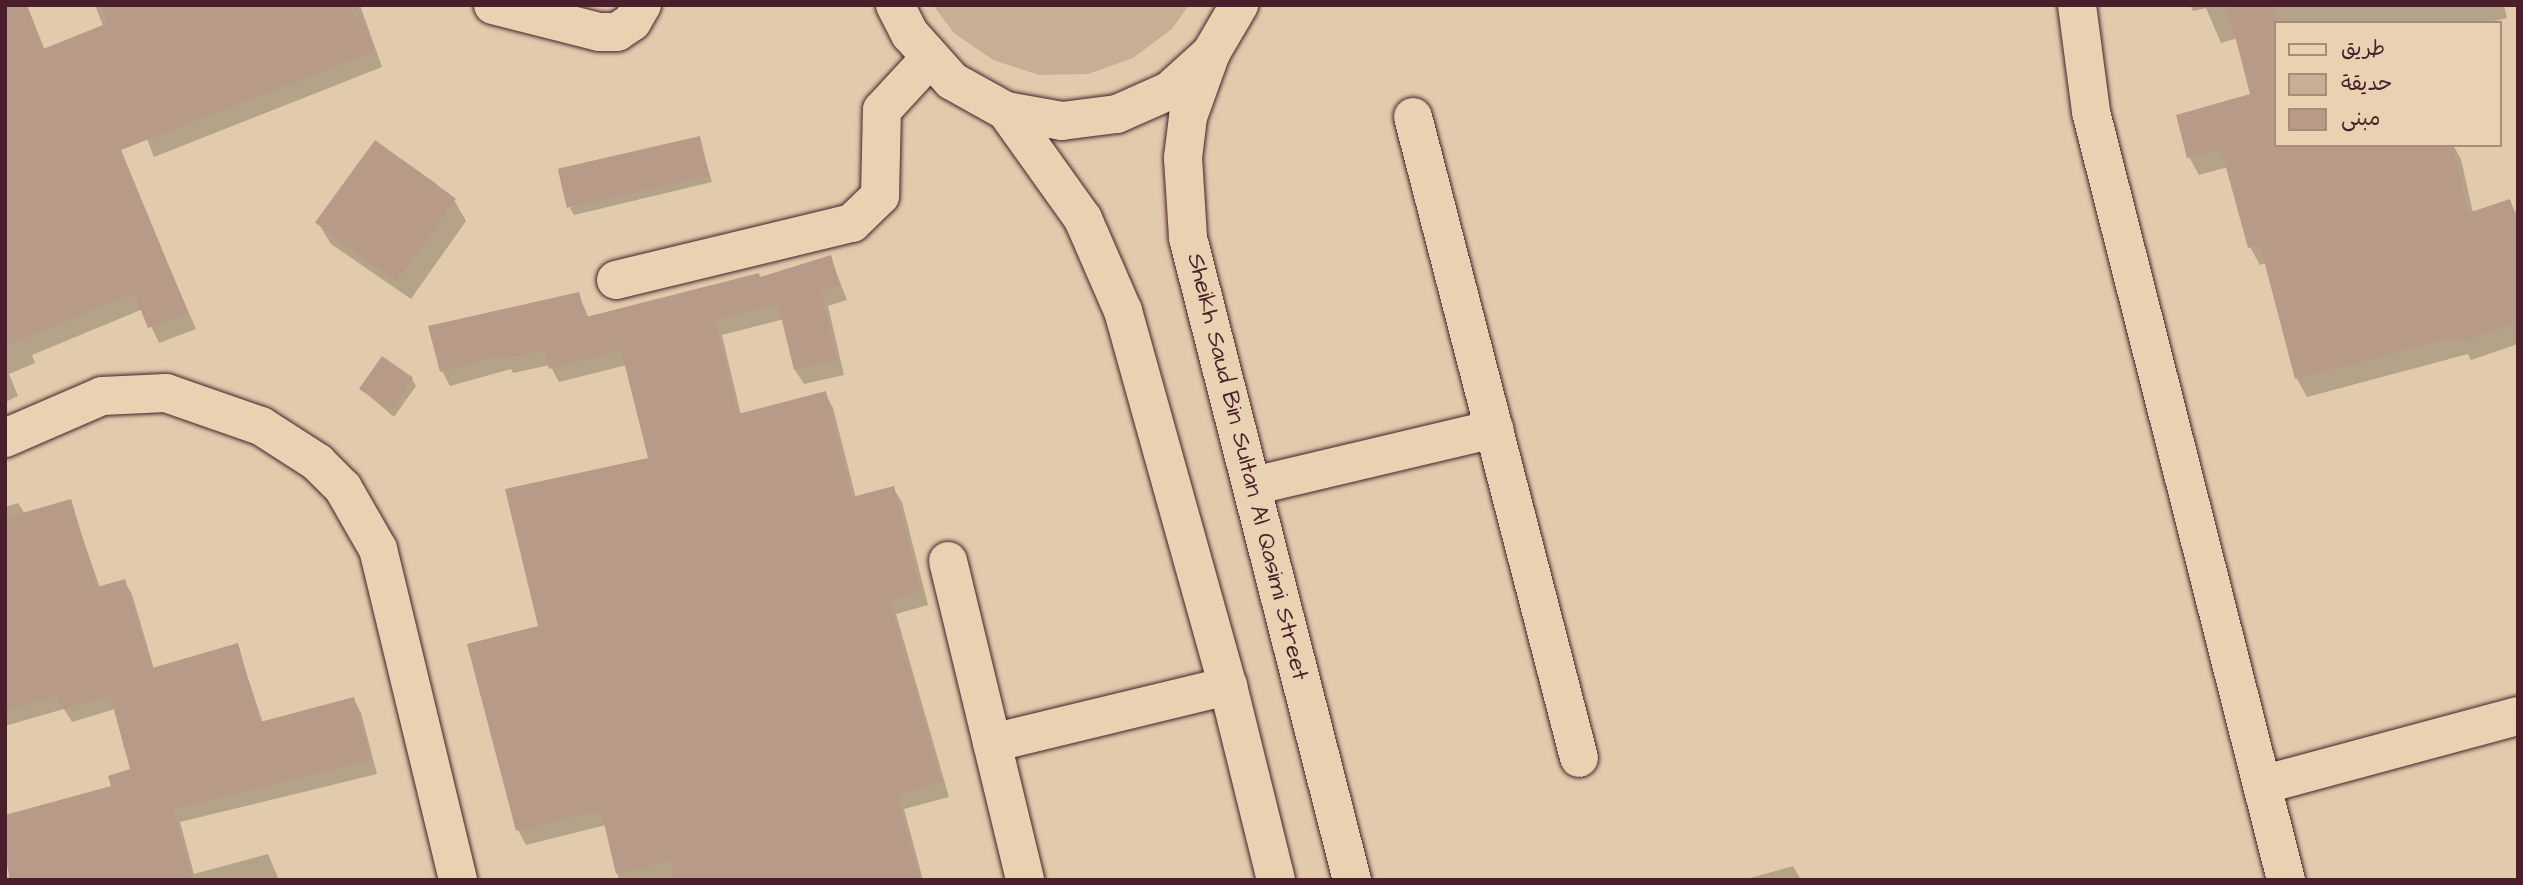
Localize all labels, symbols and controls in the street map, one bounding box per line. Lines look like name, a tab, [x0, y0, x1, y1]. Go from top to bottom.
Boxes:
legend	[2274, 21, 2502, 147]
text: طريق	[2341, 34, 2385, 63]
text: حديقة	[2341, 69, 2392, 98]
text: مبنى	[2341, 104, 2380, 133]
street label: Sheikh Saud Bin Sultan Al Qasimi Street	[1180, 251, 1314, 683]

